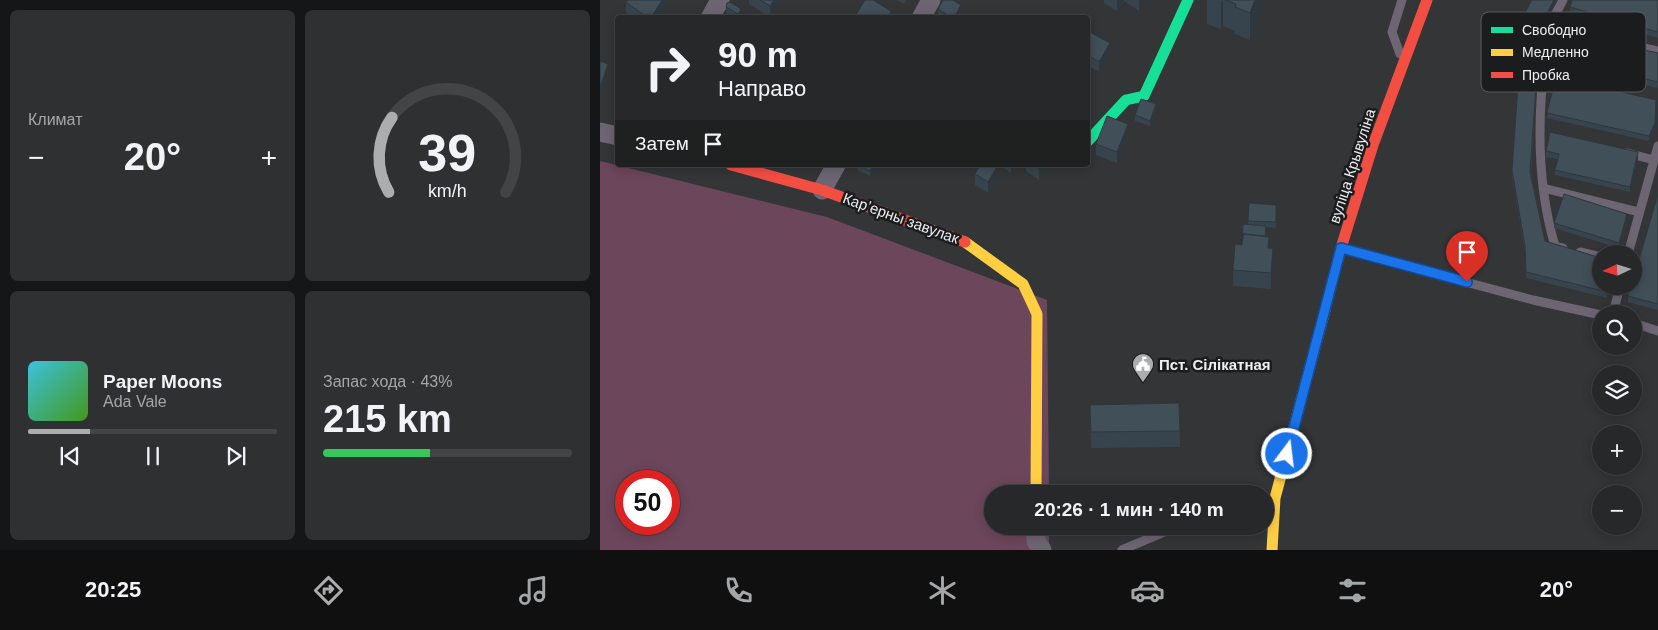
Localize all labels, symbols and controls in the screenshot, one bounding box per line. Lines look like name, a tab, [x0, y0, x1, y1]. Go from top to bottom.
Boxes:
legend	[1481, 12, 1646, 92]
text: Свободно	[1522, 22, 1587, 38]
icon: right	[635, 35, 700, 100]
text: 90 m	[718, 35, 798, 74]
text: Медленно	[1522, 44, 1589, 60]
text: Пробка	[1522, 67, 1570, 83]
text: Направо	[718, 76, 806, 101]
street label: вуліца Крывуліна	[1325, 106, 1379, 225]
text: Климат	[28, 111, 82, 128]
text: 39	[419, 124, 476, 182]
icon: arrive	[699, 130, 727, 158]
text: Затем	[635, 133, 689, 154]
text: 20°	[124, 136, 181, 178]
text: −	[28, 142, 44, 173]
text: +	[261, 142, 277, 173]
text: km/h	[428, 181, 467, 201]
street label: Карʼерны завулак	[841, 189, 962, 247]
pin	[1446, 231, 1488, 282]
icon: arrive	[1453, 238, 1481, 266]
north arrow	[1592, 245, 1642, 295]
map controls	[1592, 245, 1642, 535]
button: search	[1592, 305, 1642, 355]
public building icon: Пст. Сілікатная	[1131, 352, 1155, 383]
place label: Пст. Сілікатная	[1159, 356, 1271, 373]
button: layers	[1592, 365, 1642, 415]
text: Paper Moons	[103, 371, 222, 392]
text: Запас хода · 43%	[323, 373, 452, 390]
text: Ada Vale	[103, 393, 167, 410]
text: 215 km	[323, 398, 452, 440]
button: +	[1592, 425, 1642, 475]
position arrow	[1260, 427, 1312, 479]
icon: previous	[56, 442, 84, 470]
icon: pause	[139, 442, 167, 470]
icon: next	[222, 442, 250, 470]
speed limit sign: 50	[615, 470, 680, 535]
button: −	[1592, 485, 1642, 535]
text: 20:26 · 1 мин · 140 m	[1034, 499, 1224, 520]
icon: directions	[311, 573, 346, 608]
icon: music	[516, 573, 551, 608]
icon: phone	[721, 573, 756, 608]
icon: climate	[925, 573, 960, 608]
icon: car	[1130, 573, 1165, 608]
icon: filters	[1335, 573, 1370, 608]
text: 20:25	[85, 577, 141, 602]
text: 20°	[1540, 577, 1573, 602]

